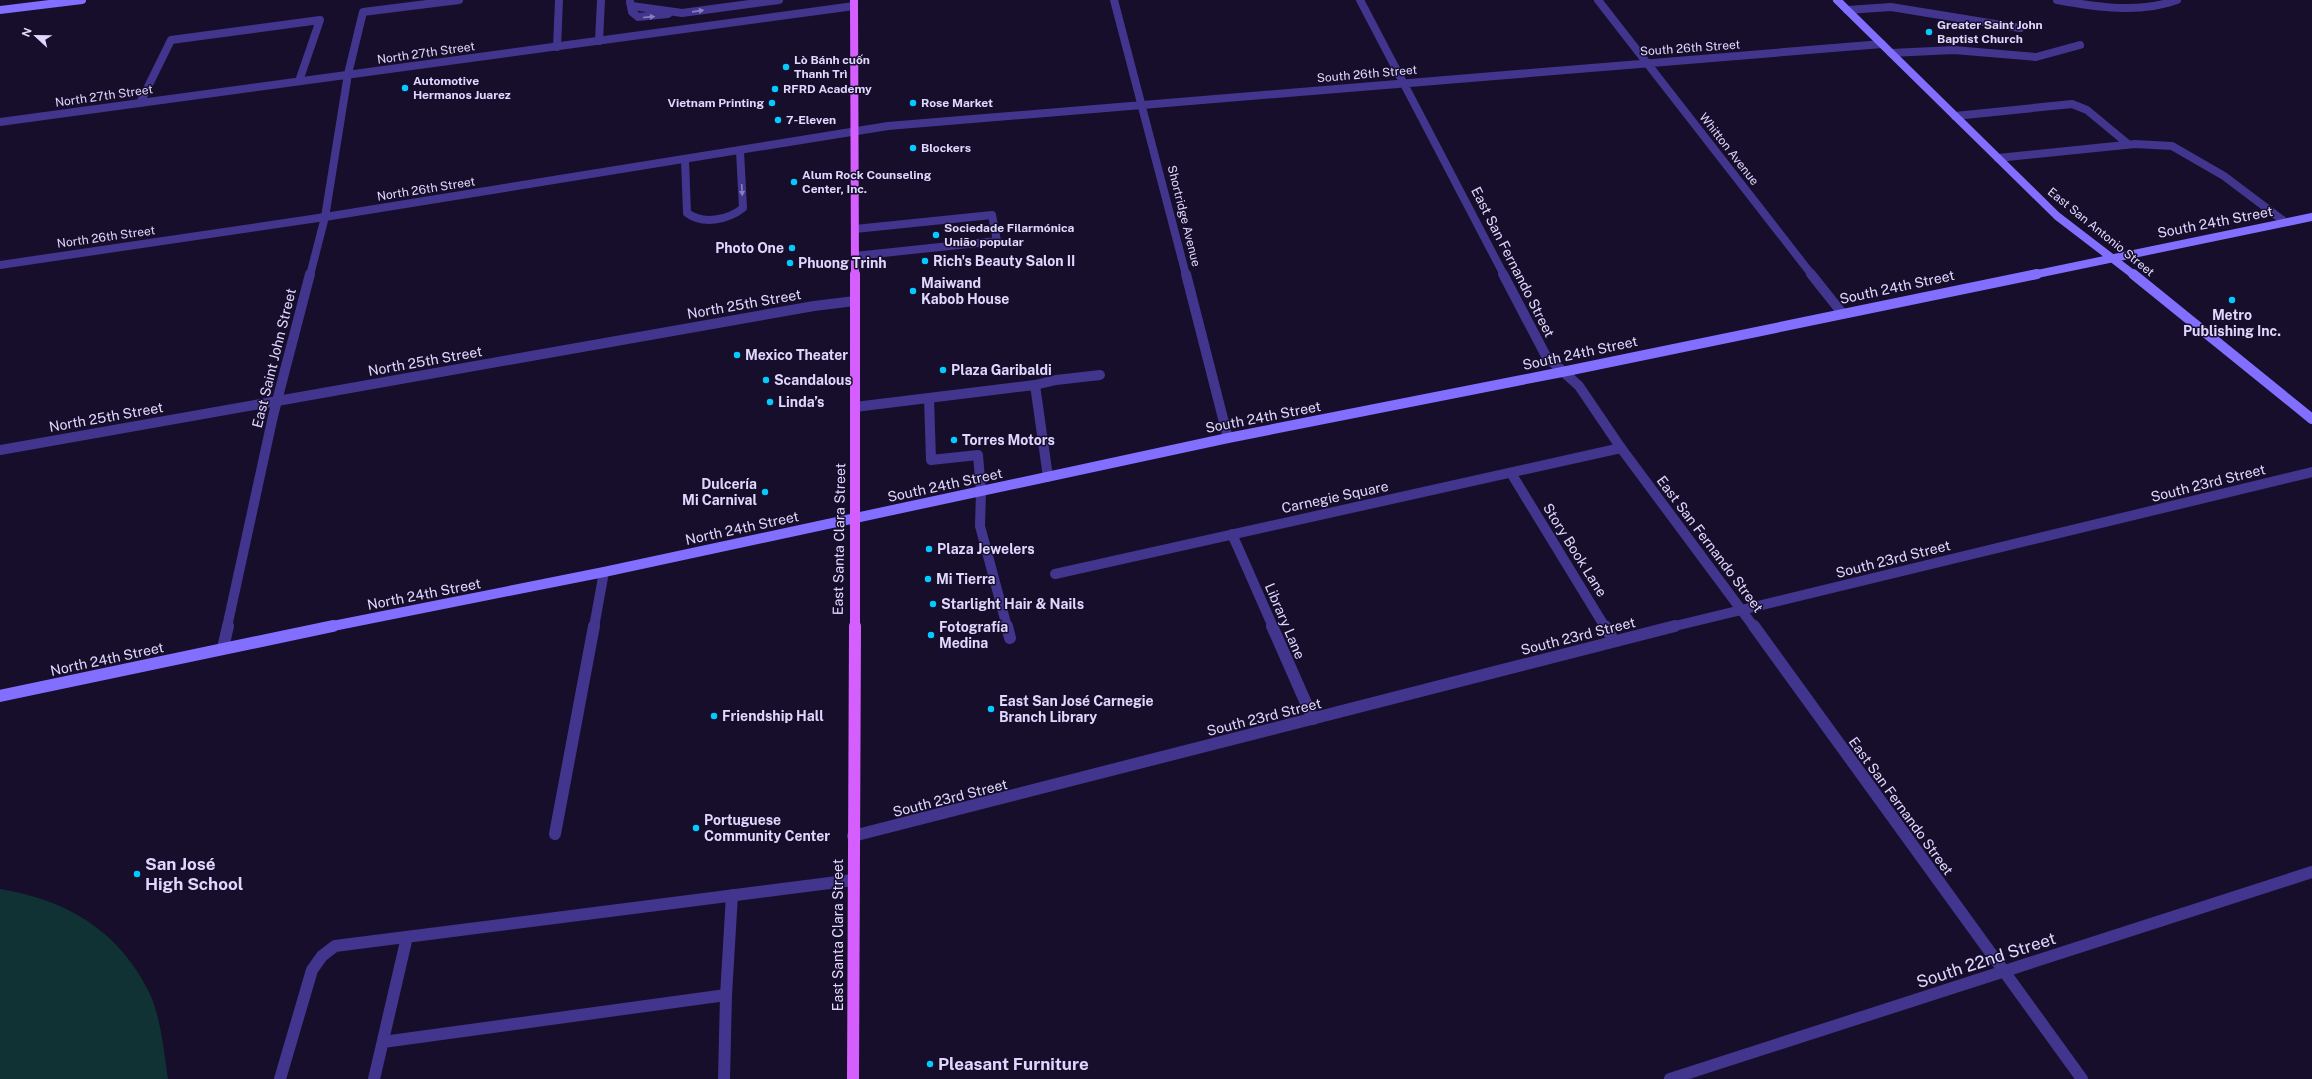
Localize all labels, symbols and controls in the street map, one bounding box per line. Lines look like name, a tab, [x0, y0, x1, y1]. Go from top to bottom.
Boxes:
one-way arrow	[692, 8, 704, 14]
one-way arrow	[643, 13, 655, 20]
north arrow	[16, 16, 56, 56]
place label: Greater Saint John Baptist Church	[1937, 18, 2043, 46]
text: N	[20, 26, 34, 38]
marker: Greater Saint John Baptist Church	[1924, 27, 1934, 37]
street label: South 26th Street	[1639, 37, 1741, 58]
street label: North 27th Street	[376, 39, 476, 67]
place label: Lò Bánh cuốn Thanh Trì	[794, 53, 870, 81]
marker: Lò Bánh cuốn Thanh Trì	[781, 62, 791, 72]
street label: South 26th Street	[1316, 63, 1418, 85]
place label: Automotive Hermanos Juarez	[413, 74, 511, 102]
street label: North 27th Street	[54, 82, 154, 110]
place label: RFRD Academy	[783, 82, 872, 96]
marker: Automotive Hermanos Juarez	[400, 83, 410, 93]
marker: RFRD Academy	[770, 84, 780, 94]
place label: Vietnam Printing	[667, 96, 764, 110]
place label: Rose Market	[921, 96, 993, 110]
marker: Vietnam Printing	[767, 98, 777, 108]
marker: Rose Market	[908, 98, 918, 108]
street label: Whitton Avenue	[1696, 110, 1762, 188]
place label: 7-Eleven	[786, 113, 836, 127]
marker: 7-Eleven	[773, 115, 783, 125]
place label: Blockers	[921, 141, 971, 155]
marker: Blockers	[908, 143, 918, 153]
street label: Shortridge Avenue	[1165, 164, 1203, 268]
place label: Alum Rock Counseling Center, Inc.	[802, 168, 932, 196]
street label: North 26th Street	[376, 174, 476, 204]
marker: Alum Rock Counseling Center, Inc.	[789, 177, 799, 187]
one-way arrow	[739, 184, 746, 196]
street label: East San Fernando Street	[1468, 184, 1558, 340]
street label: East San Antonio Street	[2045, 185, 2157, 279]
street label: South 24th Street	[2156, 203, 2274, 241]
place label: Sociedade Filarmónica União popular	[944, 221, 1075, 249]
street label: North 26th Street	[56, 223, 156, 251]
marker: Sociedade Filarmónica União popular	[931, 230, 941, 240]
place label: Photo One	[715, 240, 784, 256]
marker: Photo One	[787, 243, 797, 253]
place label: Rich's Beauty Salon II	[933, 253, 1075, 269]
place label: Phuong Trinh	[798, 255, 887, 271]
marker: Rich's Beauty Salon II	[920, 256, 930, 266]
marker: Phuong Trinh	[785, 258, 795, 268]
street label: South 24th Street	[1838, 267, 1956, 307]
place label: Maiwand Kabob House	[921, 275, 1009, 307]
street label: North 25th Street	[686, 286, 802, 322]
marker: Maiwand Kabob House	[908, 286, 918, 296]
street label: East Saint John Street	[249, 287, 299, 429]
marker: Metro Publishing Inc.	[2227, 295, 2237, 305]
place label: Metro Publishing Inc.	[2183, 307, 2281, 339]
street label: South 24th Street	[1521, 333, 1639, 373]
street label: North 25th Street	[367, 343, 483, 379]
place label: Mexico Theater	[745, 347, 848, 363]
marker: Mexico Theater	[732, 350, 742, 360]
place label: Plaza Garibaldi	[951, 362, 1052, 378]
marker: Plaza Garibaldi	[938, 365, 948, 375]
place label: Scandalous	[774, 372, 852, 388]
marker: Scandalous	[761, 375, 771, 385]
place label: Linda’s	[778, 394, 824, 410]
marker: Linda’s	[765, 397, 775, 407]
street label: South 24th Street	[1204, 398, 1322, 436]
street label: North 25th Street	[48, 399, 164, 435]
place label: Torres Motors	[962, 432, 1055, 448]
marker: Torres Motors	[949, 435, 959, 445]
street label: South 23rd Street	[2149, 461, 2267, 505]
street label: East Santa Clara Street	[830, 463, 848, 615]
street label: South 24th Street	[886, 465, 1004, 505]
street label: East San Fernando Street	[1654, 473, 1766, 615]
place label: Dulcería Mi Carnival	[682, 476, 757, 508]
street label: Carnegie Square	[1280, 478, 1390, 516]
marker: Dulcería Mi Carnival	[760, 487, 770, 497]
street label: Story Book Lane	[1540, 500, 1610, 600]
street label: North 24th Street	[684, 508, 800, 548]
street label: South 23rd Street	[1834, 537, 1952, 581]
place label: Plaza Jewelers	[937, 541, 1035, 557]
marker: Plaza Jewelers	[924, 544, 934, 554]
place label: Mi Tierra	[936, 571, 996, 587]
marker: Mi Tierra	[923, 574, 933, 584]
street label: North 24th Street	[366, 575, 482, 613]
street label: Library Lane	[1262, 581, 1308, 661]
place label: Starlight Hair & Nails	[941, 596, 1084, 612]
marker: Starlight Hair & Nails	[928, 599, 938, 609]
street label: South 23rd Street	[1519, 614, 1637, 658]
place label: Fotografía Medina	[939, 619, 1008, 651]
marker: Fotografía Medina	[926, 630, 936, 640]
street label: North 24th Street	[49, 639, 165, 679]
place label: East San José Carnegie Branch Library	[999, 693, 1154, 725]
street label: South 23rd Street	[1205, 695, 1323, 739]
marker: East San José Carnegie Branch Library	[986, 704, 996, 714]
place label: Friendship Hall	[722, 708, 824, 724]
marker: Friendship Hall	[709, 711, 719, 721]
street label: East San Fernando Street	[1846, 734, 1956, 878]
street label: South 23rd Street	[891, 776, 1009, 820]
place label: Portuguese Community Center	[704, 812, 830, 844]
marker: Portuguese Community Center	[691, 823, 701, 833]
place label: San José High School	[145, 854, 243, 894]
street label: East Santa Clara Street	[830, 859, 846, 1011]
marker: San José High School	[132, 869, 142, 879]
street label: South 22nd Street	[1914, 928, 2058, 992]
place label: Pleasant Furniture	[938, 1054, 1089, 1074]
marker: Pleasant Furniture	[925, 1059, 935, 1069]

